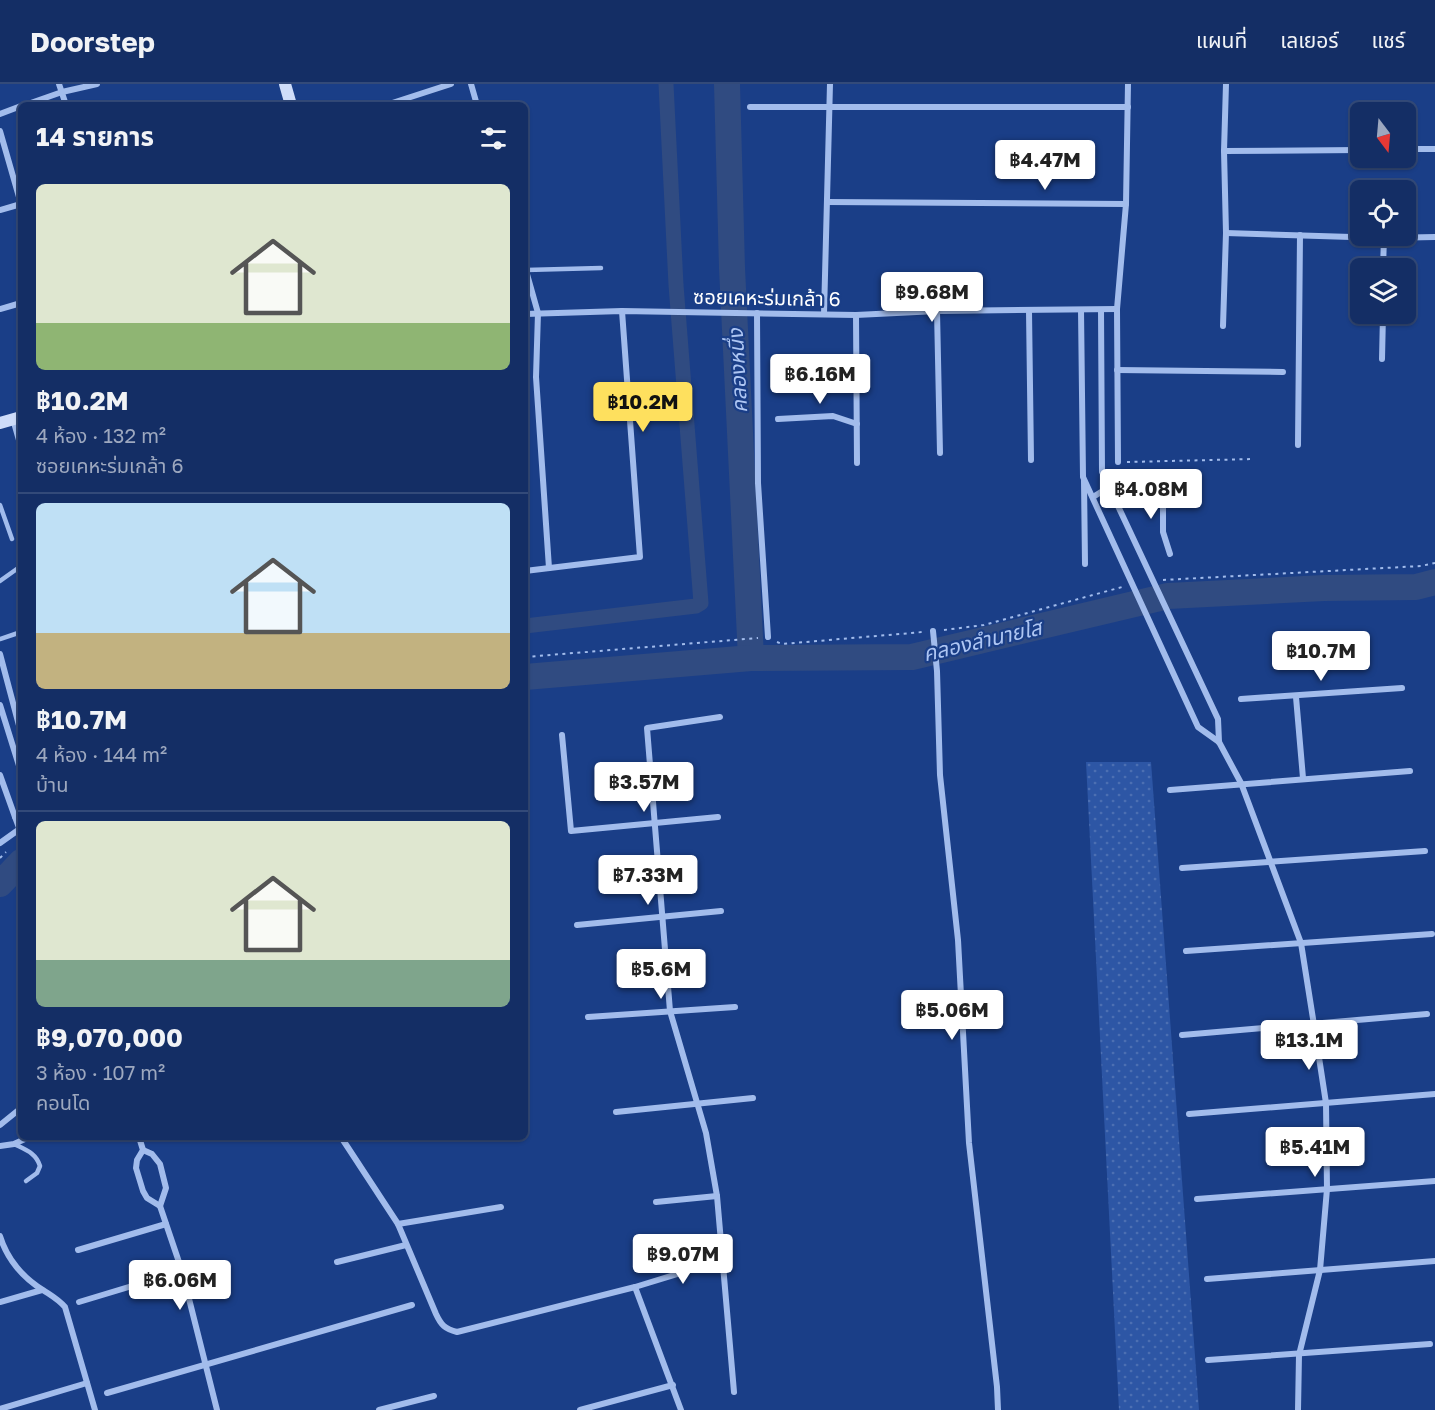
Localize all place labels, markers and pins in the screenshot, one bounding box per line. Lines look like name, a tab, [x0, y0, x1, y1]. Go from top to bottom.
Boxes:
pin: ฿4.47M	[996, 140, 1094, 191]
pin: ฿9.68M	[883, 272, 981, 323]
pin: ฿6.16M	[771, 354, 869, 405]
pin: ฿10.2M	[594, 382, 692, 433]
pin: ฿4.08M	[1102, 469, 1200, 520]
pin: ฿10.7M	[1272, 631, 1370, 682]
pin: ฿3.57M	[595, 762, 693, 813]
pin: ฿7.33M	[599, 855, 697, 906]
pin: ฿5.6M	[619, 949, 703, 1000]
pin: ฿5.06M	[903, 990, 1001, 1041]
pin: ฿13.1M	[1260, 1020, 1358, 1071]
pin: ฿5.41M	[1266, 1127, 1364, 1178]
pin: ฿9.07M	[634, 1234, 732, 1285]
pin: ฿6.06M	[131, 1260, 229, 1311]

